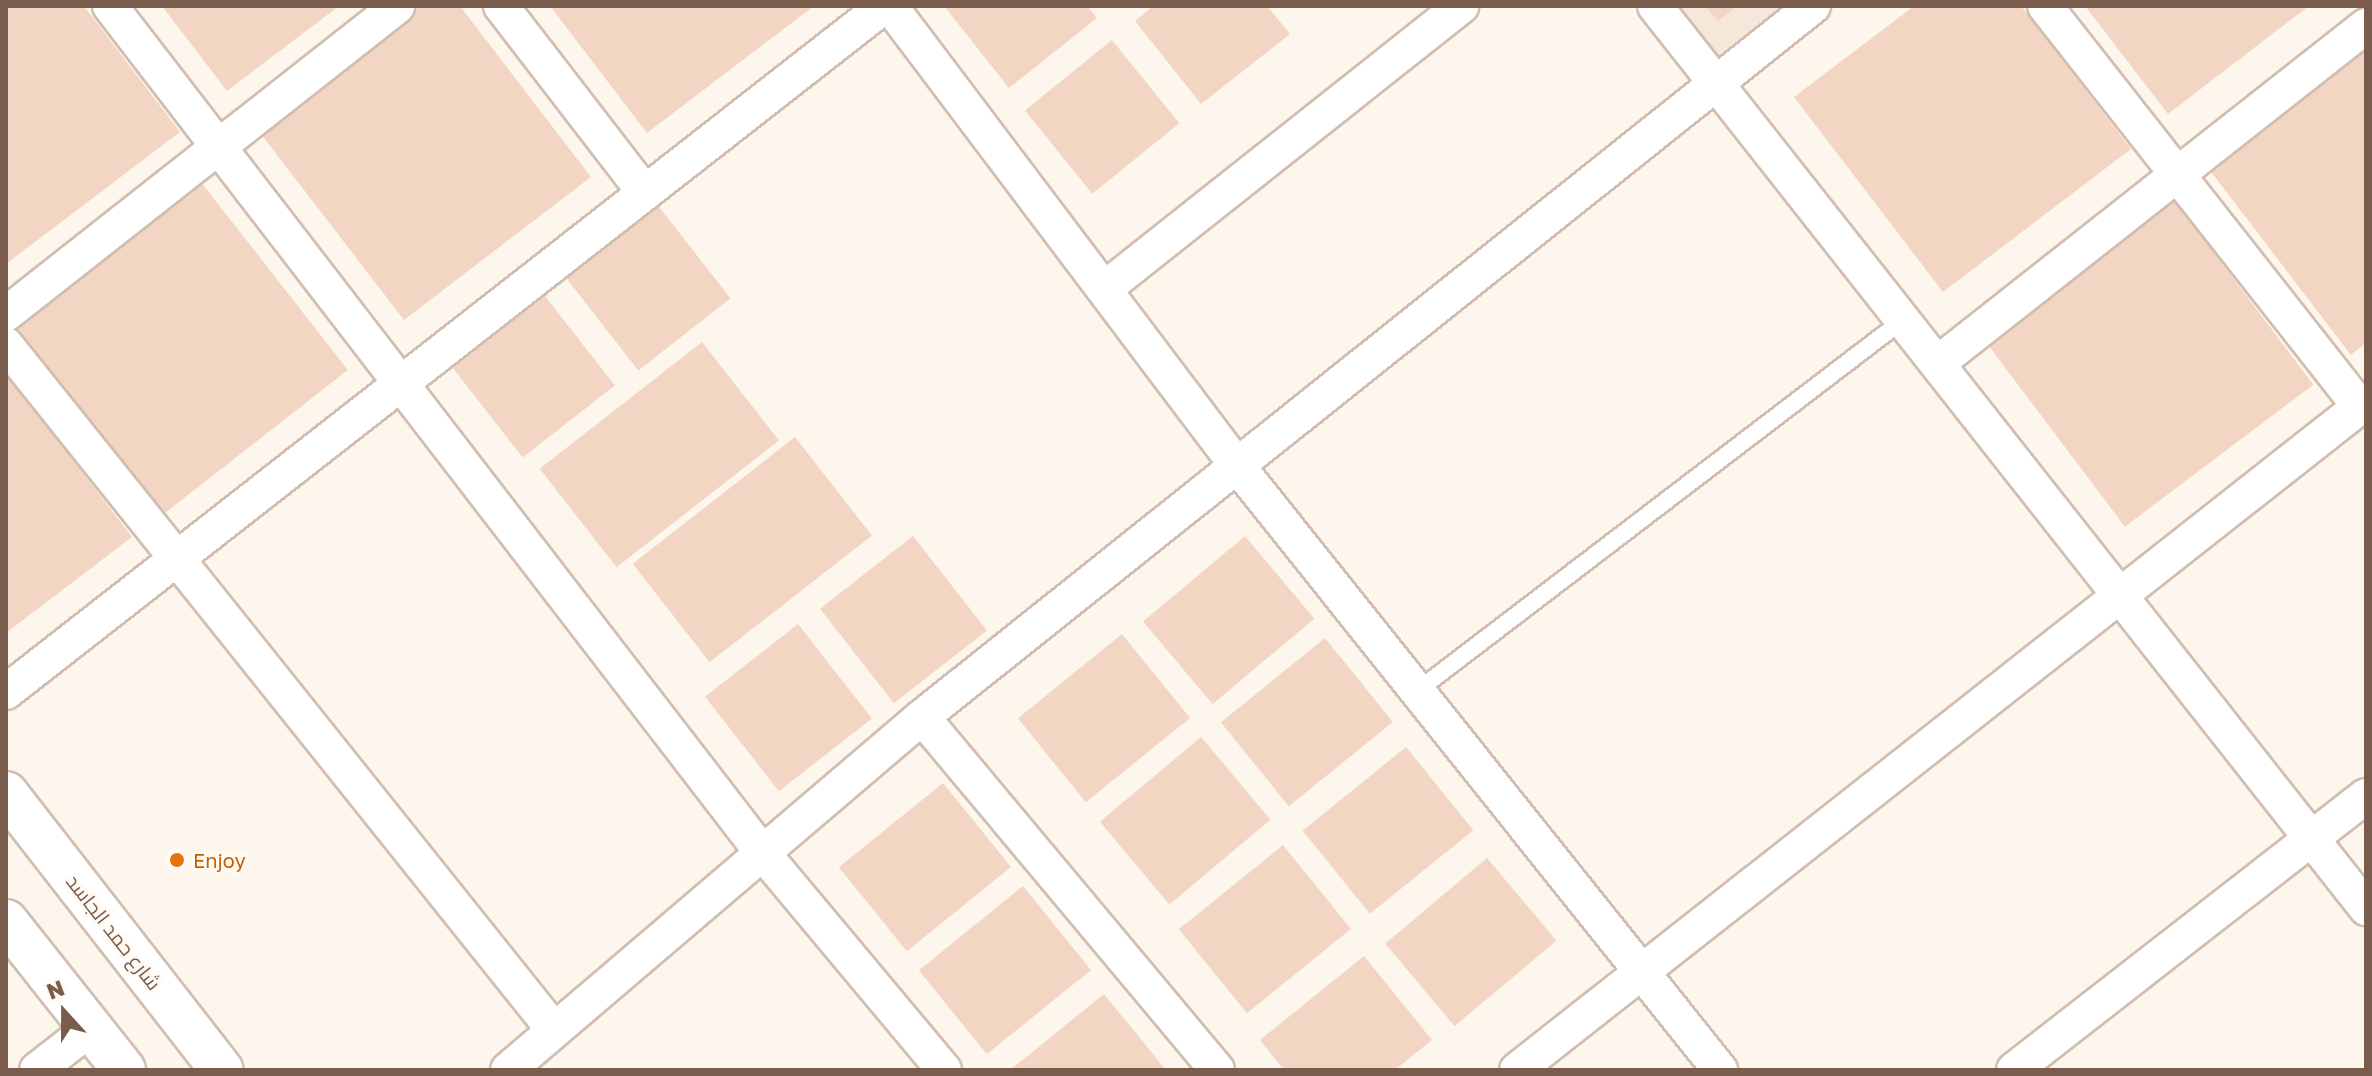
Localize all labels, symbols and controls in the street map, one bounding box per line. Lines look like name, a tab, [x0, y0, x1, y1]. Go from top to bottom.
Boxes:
place label: Enjoy	[193, 848, 246, 872]
marker: Enjoy	[168, 851, 186, 869]
street label: شارع حمد الجاسد	[61, 869, 167, 995]
north arrow	[24, 972, 104, 1052]
text: N	[43, 974, 68, 1005]

